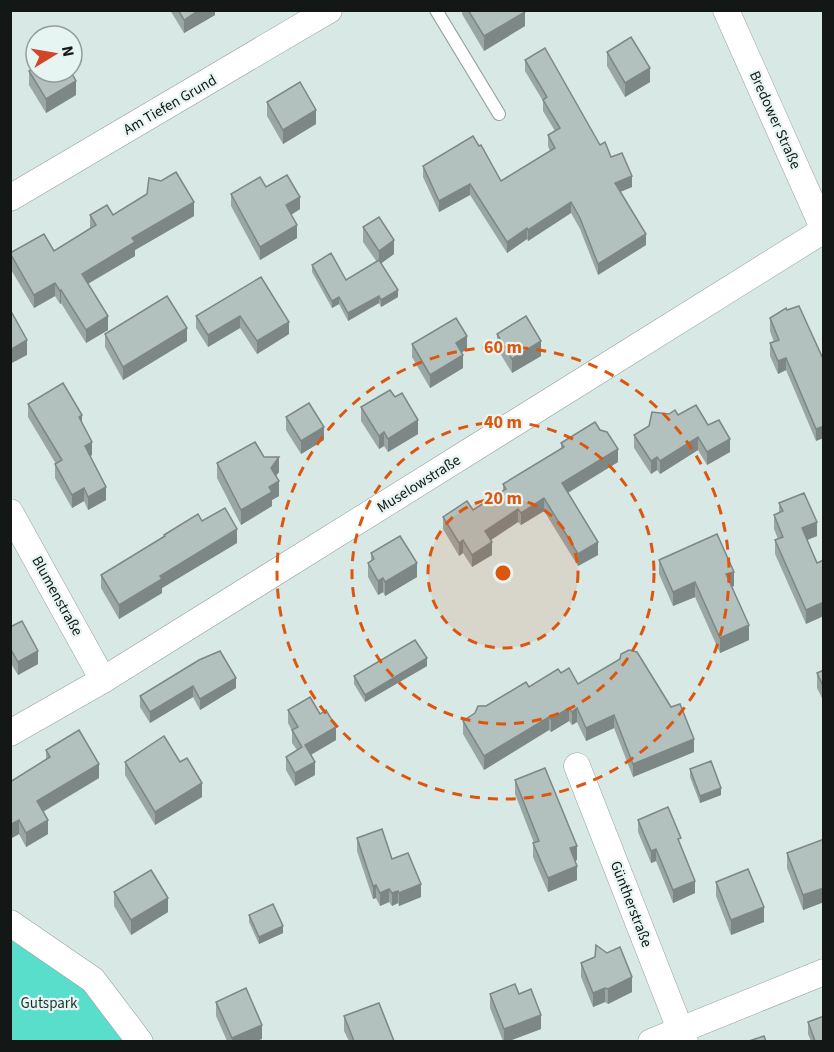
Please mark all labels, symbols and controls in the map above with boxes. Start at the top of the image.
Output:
north arrow [24,24,84,84]
text: N [56,44,80,59]
street label: Bredower Straße [744,68,806,172]
street label: Am Tiefen Grund [119,70,221,140]
text: 60 m [484,335,522,360]
text: 40 m [484,410,522,435]
street label: Muselowstraße [373,450,465,518]
text: 20 m [484,486,522,511]
street label: Blumenstraße [26,552,88,640]
centre of rings [493,563,513,583]
street label: Güntherstraße [605,858,657,950]
park label: Gutspark [21,993,78,1014]

